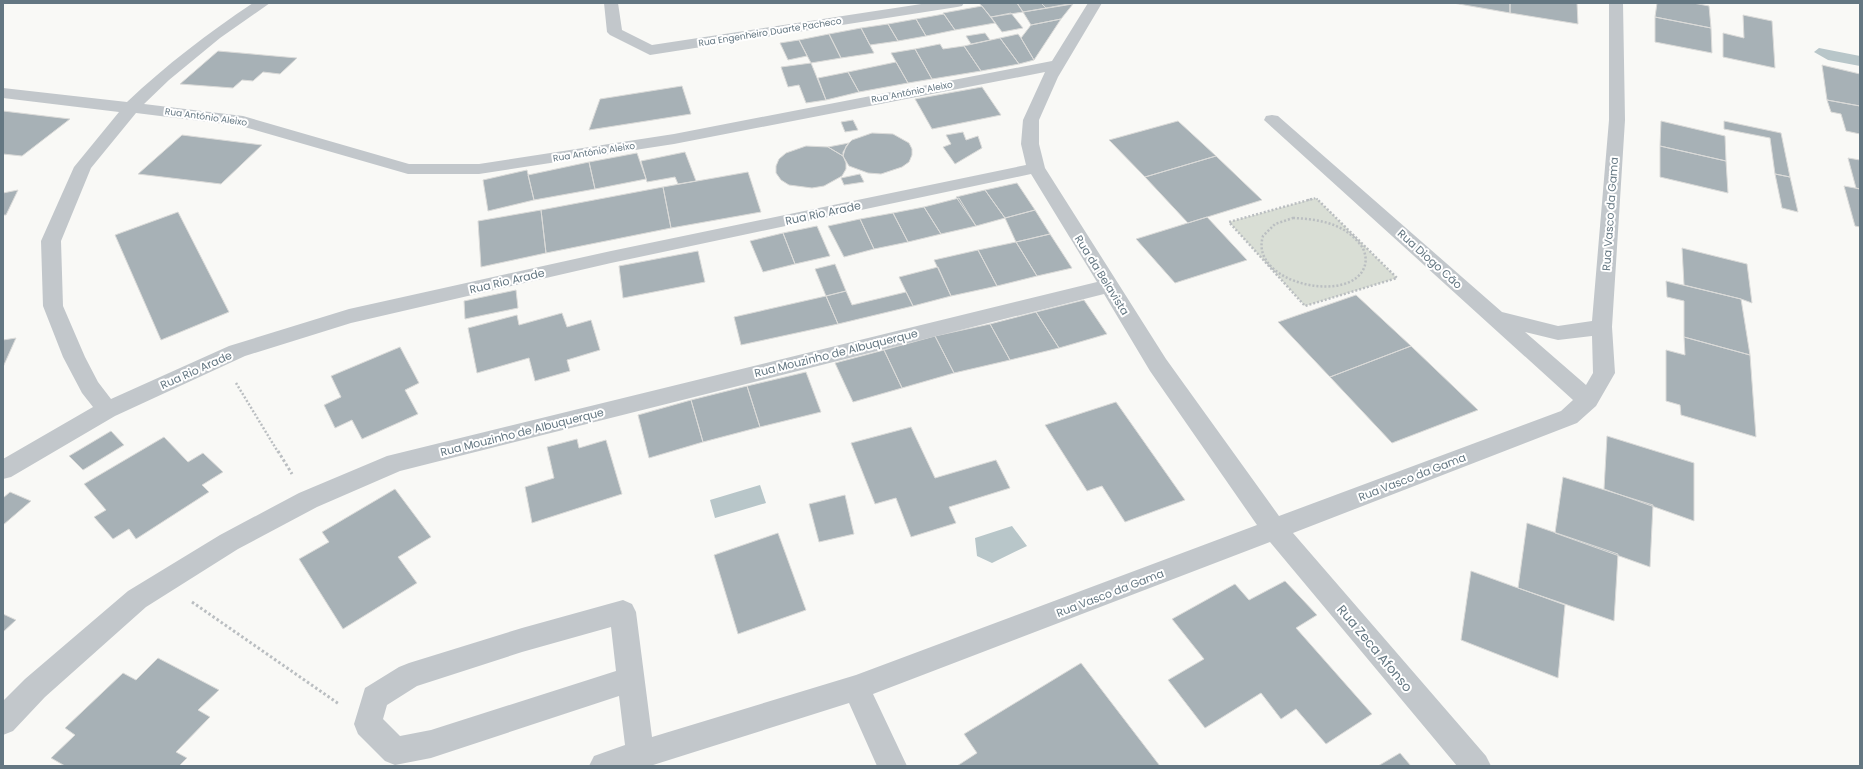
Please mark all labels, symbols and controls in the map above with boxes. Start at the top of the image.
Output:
street label: Rua Engenheiro Duarte Pacheco [698,15,843,49]
street label: Rua António Aleixo [870,78,954,106]
street label: Rua António Aleixo [164,105,248,129]
street label: Rua António Aleixo [552,140,636,164]
street label: Rua Vasco da Gama [1598,157,1622,271]
street label: Rua Rio Arade [784,197,862,229]
street label: Rua Diogo Cão [1394,226,1466,292]
street label: Rua da Belavista [1071,232,1133,318]
street label: Rua Rio Arade [468,265,546,297]
street label: Rua Mouzinho de Albuquerque [753,325,920,381]
street label: Rua Rio Arade [158,347,234,393]
street label: Rua Mouzinho de Albuquerque [439,404,606,460]
street label: Rua Vasco da Gama [1356,449,1468,505]
street label: Rua Vasco da Gama [1054,565,1166,621]
street label: Rua Zeca Afonso [1332,601,1417,696]

